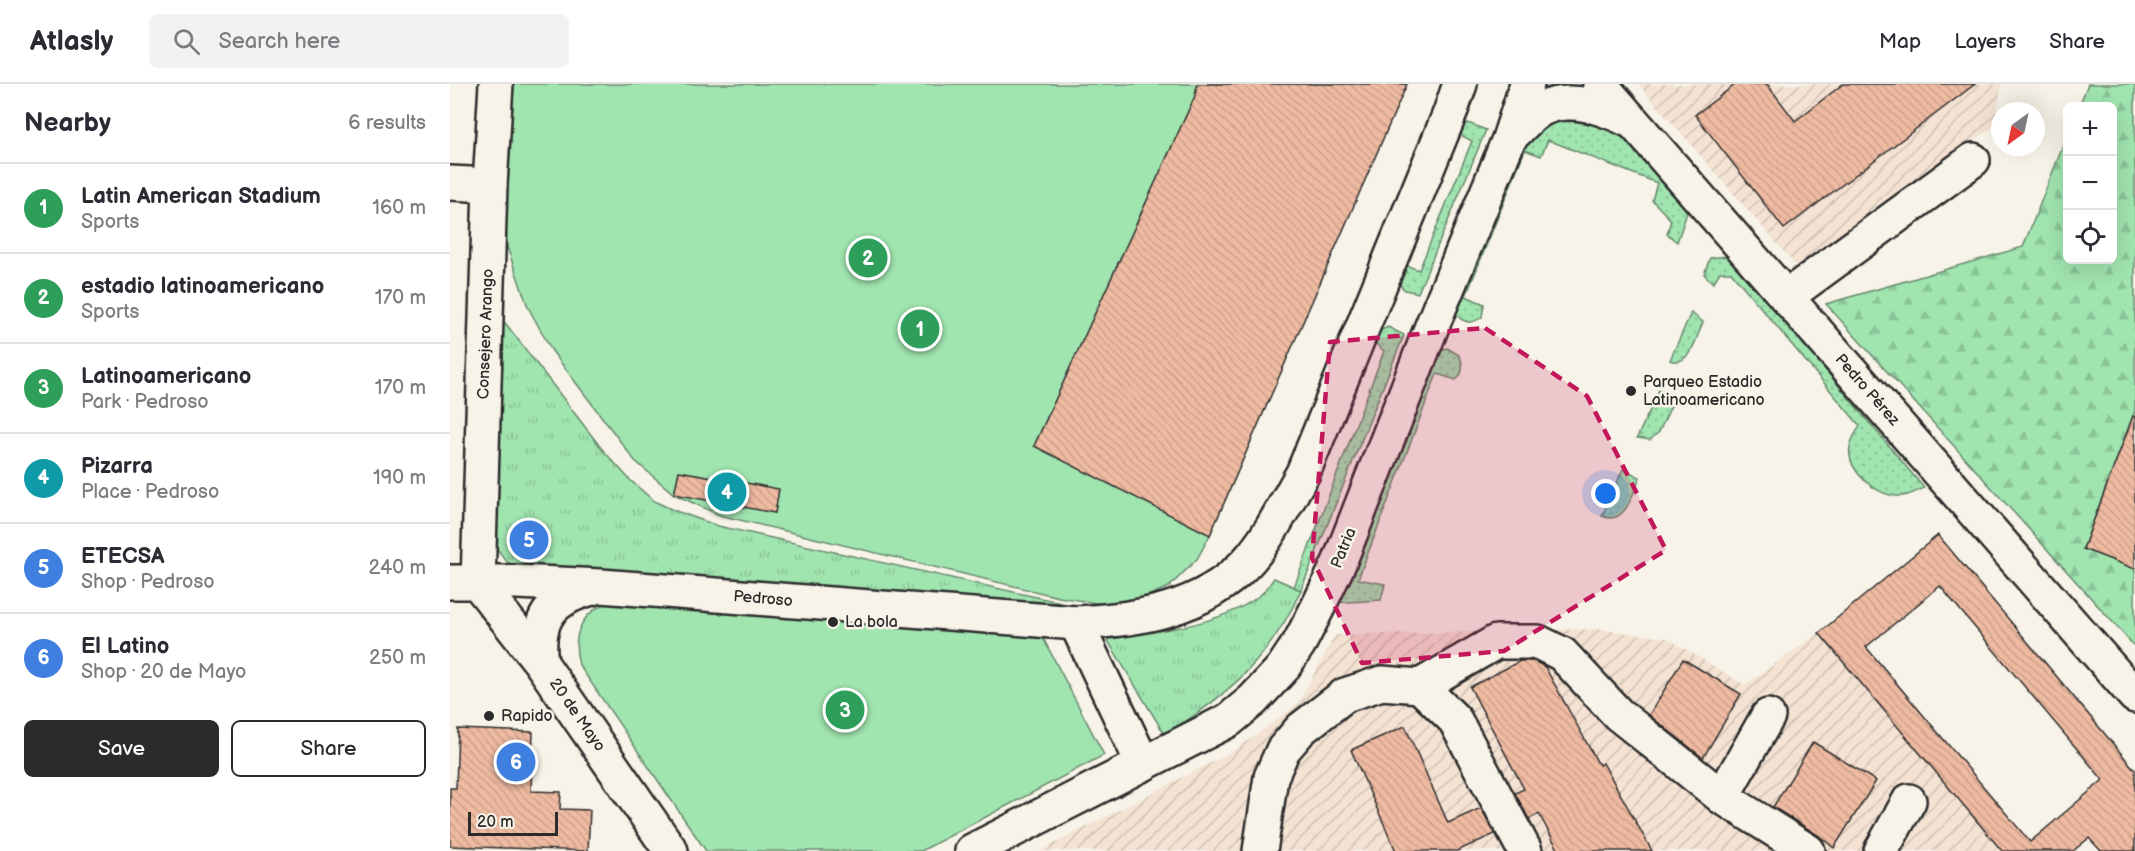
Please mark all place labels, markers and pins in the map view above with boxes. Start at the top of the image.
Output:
pin: 2 [848,236,888,280]
pin: 1 [900,306,940,352]
place label: Parqueo Estadio Latinoamericano [1643,373,1765,410]
marker: Parqueo Estadio Latinoamericano [1624,384,1638,398]
pin: 4 [708,470,746,514]
pin: 5 [510,518,548,562]
place label: La bola [845,613,898,632]
marker: La bola [826,615,840,629]
pin: 3 [826,688,864,732]
place label: Rapido [501,707,553,726]
marker: Rapido [482,709,496,723]
pin: 6 [496,740,536,784]

